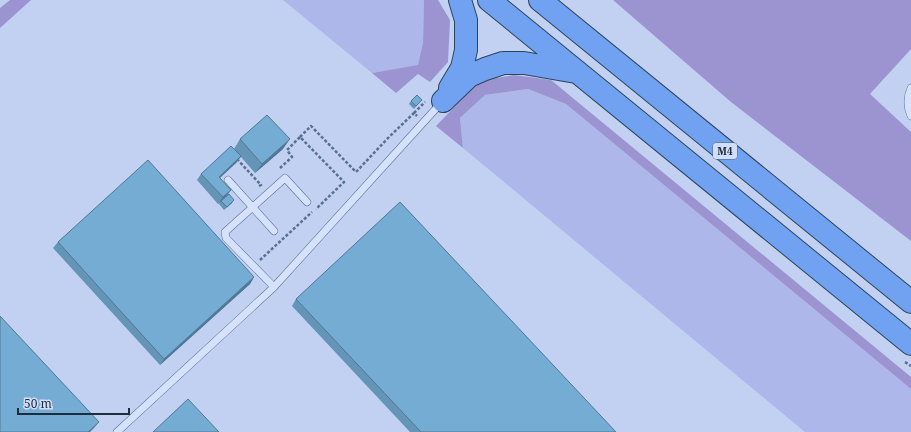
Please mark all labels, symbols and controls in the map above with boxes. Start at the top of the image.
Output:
road number: М4 [713,143,737,159]
scale bar [18,390,129,416]
text: 50 m [24,395,52,412]

